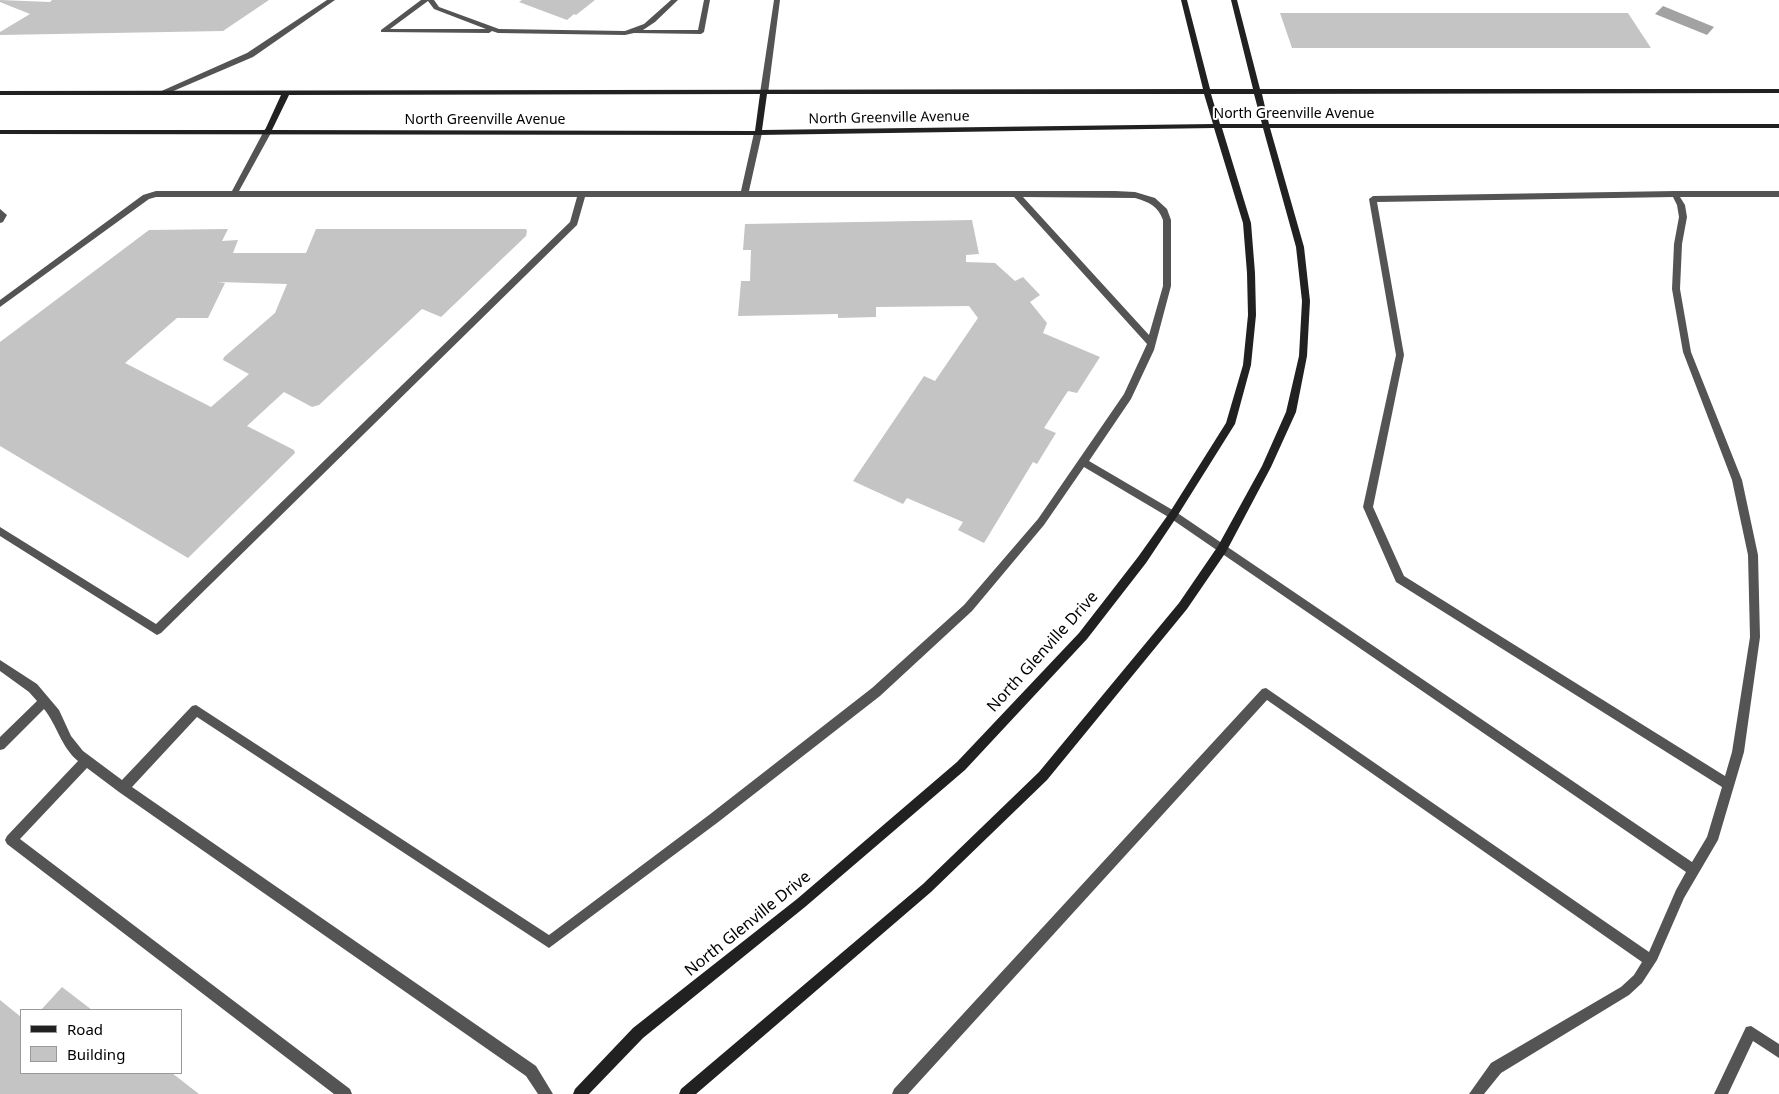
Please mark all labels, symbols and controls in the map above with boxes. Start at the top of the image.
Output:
street label: North Greenville Avenue [1213,106,1375,122]
street label: North Greenville Avenue [808,108,970,128]
street label: North Greenville Avenue [404,112,566,128]
street label: North Glenville Drive [984,588,1102,716]
street label: North Glenville Drive [681,867,815,981]
legend [20,1009,182,1074]
text: Road [67,1019,103,1039]
text: Building [67,1044,125,1064]

